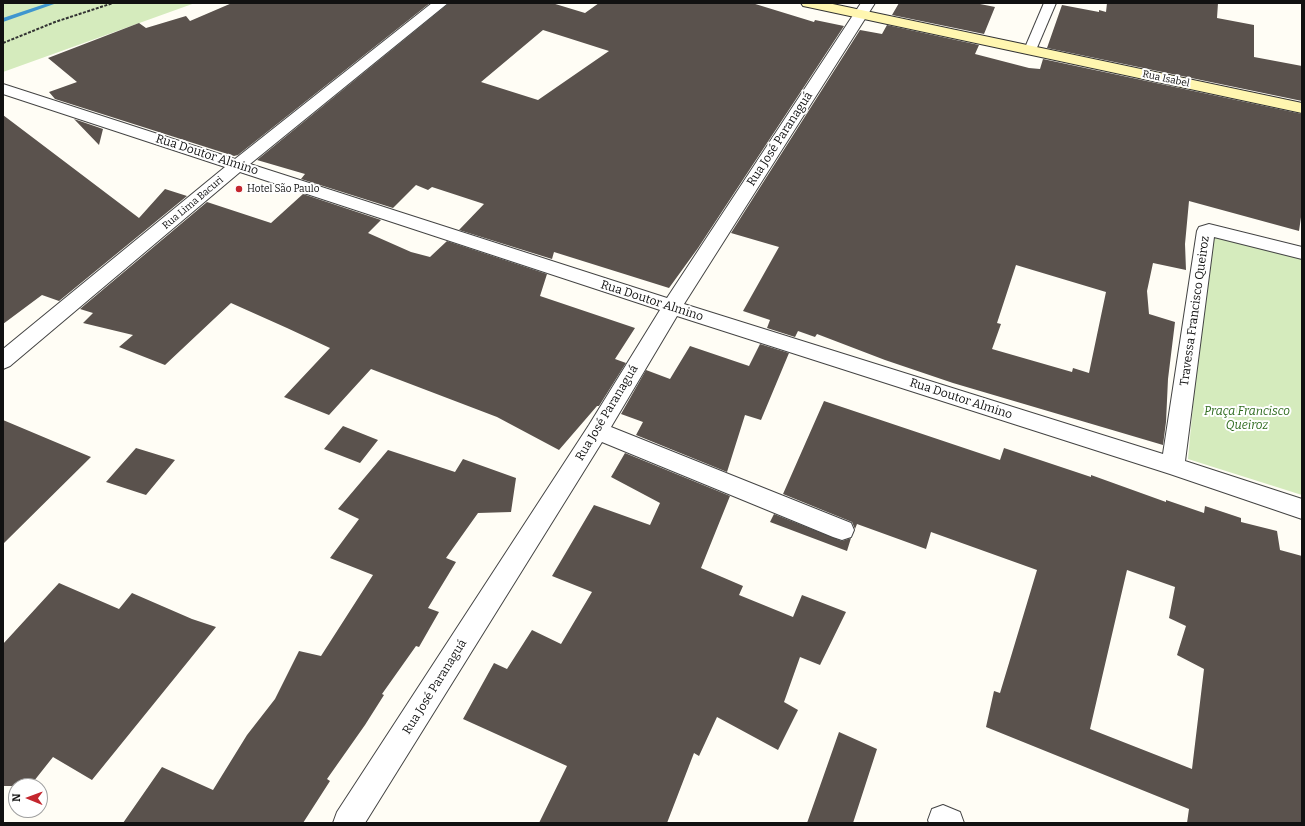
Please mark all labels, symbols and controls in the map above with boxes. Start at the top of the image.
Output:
street label: Rua Isabel [1141,68,1191,90]
street label: Rua José Paranaguá [744,89,816,189]
street label: Rua Doutor Almino [154,132,260,178]
street label: Rua Lima Bacuri [160,174,226,232]
place label: Hotel São Paulo [247,183,319,195]
marker: Hotel São Paulo [234,184,244,194]
street label: Travessa Francisco Queiroz [1177,235,1213,387]
street label: Rua Doutor Almino [599,278,705,324]
street label: Rua José Paranaguá [573,362,641,464]
street label: Rua Doutor Almino [908,376,1014,422]
park label: Praça Francisco Queiroz [1204,405,1290,433]
street label: Rua José Paranaguá [400,637,470,737]
north arrow [8,778,48,818]
text: N [10,793,23,802]

